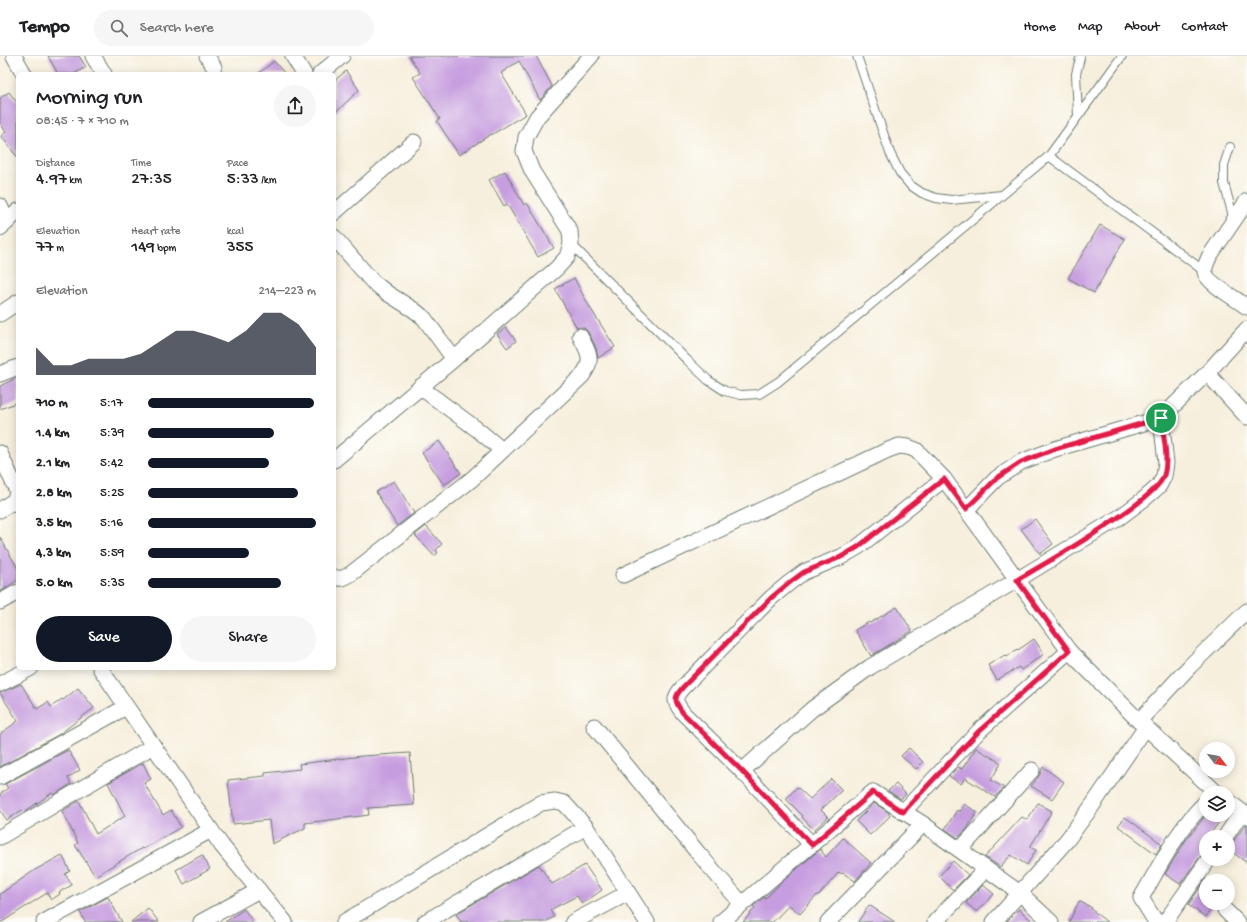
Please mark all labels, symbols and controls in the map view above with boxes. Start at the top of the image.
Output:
search box [94,10,374,46]
text: Tempo [20,16,70,39]
icon: search [108,17,130,39]
text: Search here [140,19,214,37]
text: Home [1024,19,1056,36]
text: Map [1078,19,1102,36]
text: About [1124,19,1160,36]
text: Contact [1182,19,1227,36]
button: share [274,85,316,127]
text: Morning run [36,86,142,112]
text: 08:45 · 7 × 710 m [36,114,129,129]
text: Distance [36,158,75,170]
text: Time [131,158,151,170]
text: Pace [227,158,248,170]
text: 4.97 [36,170,67,190]
text: 27:35 [131,170,172,190]
text: 5:33 [227,170,259,190]
text: km [67,175,82,187]
text: /km [259,175,277,187]
text: Elevation [36,226,80,238]
text: Heart rate [131,226,181,238]
text: kcal [227,226,244,238]
text: 77 [36,238,54,258]
text: 149 [131,238,155,258]
text: 355 [227,238,253,258]
text: m [54,243,64,255]
text: bpm [155,243,176,255]
text: Elevation [36,284,88,299]
text: 214–223 m [258,284,316,299]
text: 710 m [36,396,68,411]
text: 5:17 [100,396,123,411]
pin [1144,401,1178,435]
icon: arrive [1150,407,1172,429]
text: 1.4 km [36,426,70,441]
text: 5:39 [100,426,124,441]
text: 2.1 km [36,456,70,471]
text: 5:42 [100,456,123,471]
text: 2.8 km [36,486,72,501]
text: 5:25 [100,486,124,501]
text: 3.5 km [36,516,72,531]
text: 5:16 [100,516,123,531]
text: 4.3 km [36,546,71,561]
text: 5:59 [100,546,124,561]
text: 5.0 km [36,576,72,591]
text: 5:35 [100,576,125,591]
button: Save [36,616,172,662]
button: Share [180,616,316,662]
north arrow [1199,742,1235,778]
map controls [1199,742,1235,910]
button: layers [1199,786,1235,822]
button: + [1199,830,1235,866]
button: − [1199,874,1235,910]

